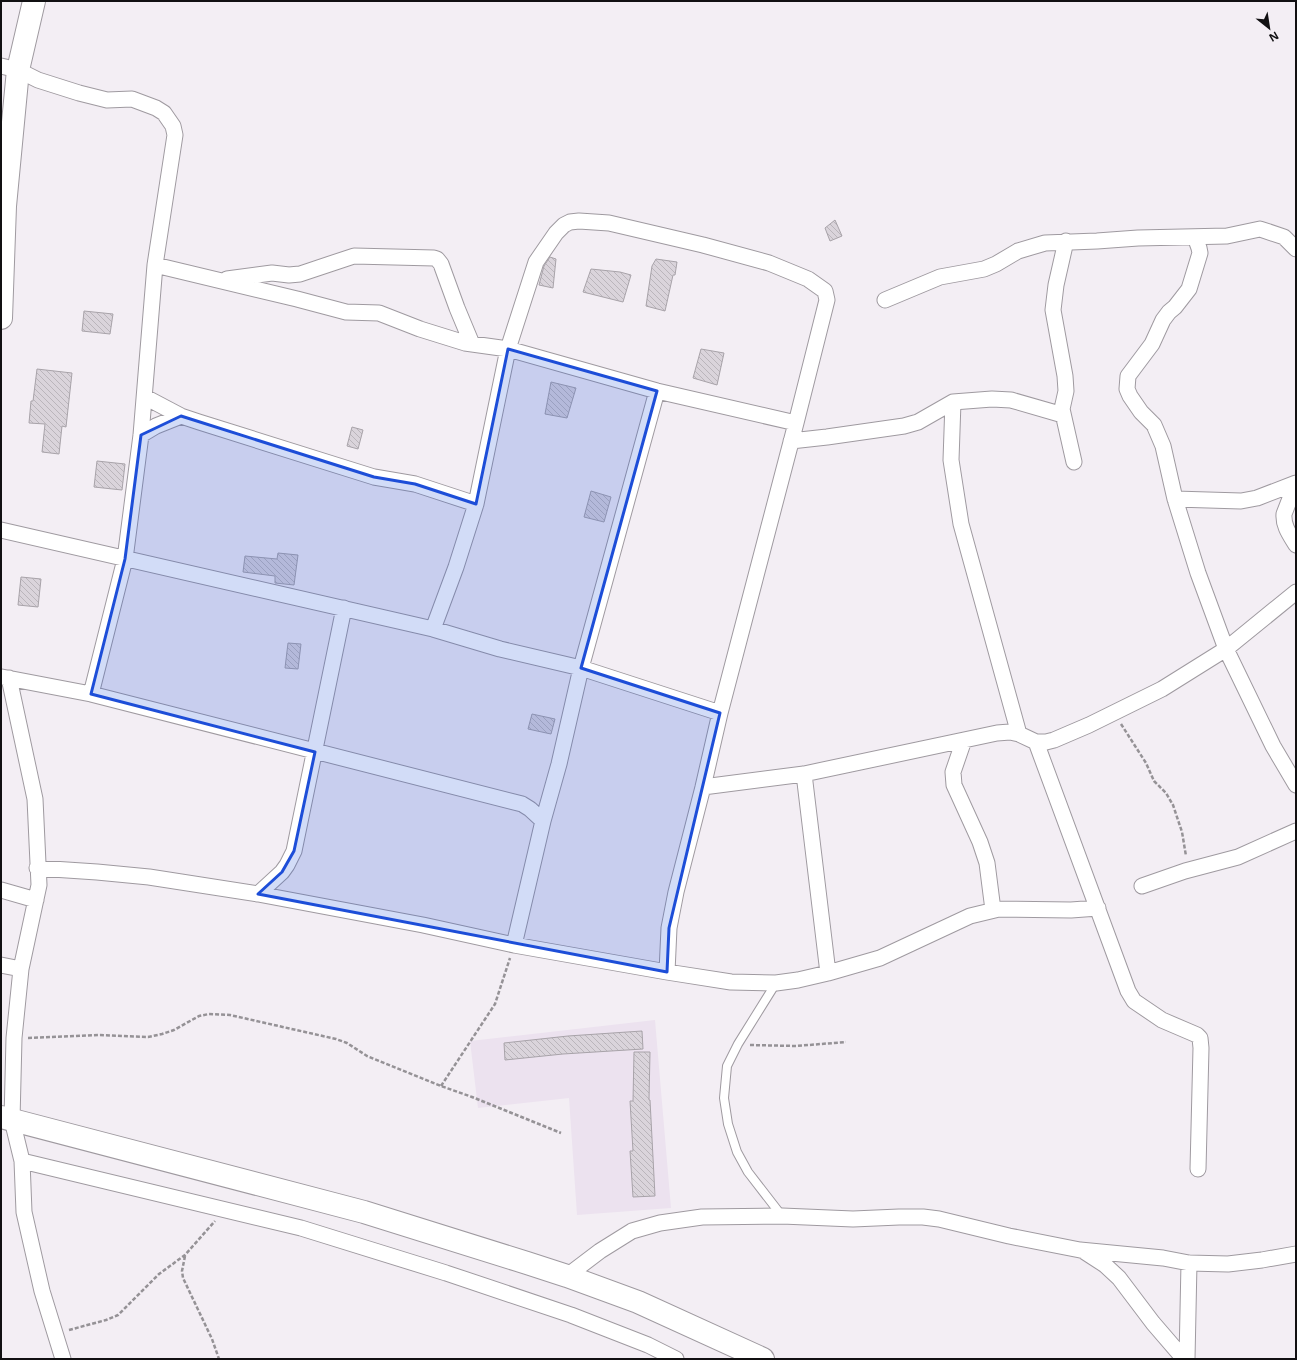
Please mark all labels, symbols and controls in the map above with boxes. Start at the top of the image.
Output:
north arrow [1249,8,1289,48]
text: N [1267,28,1282,46]

